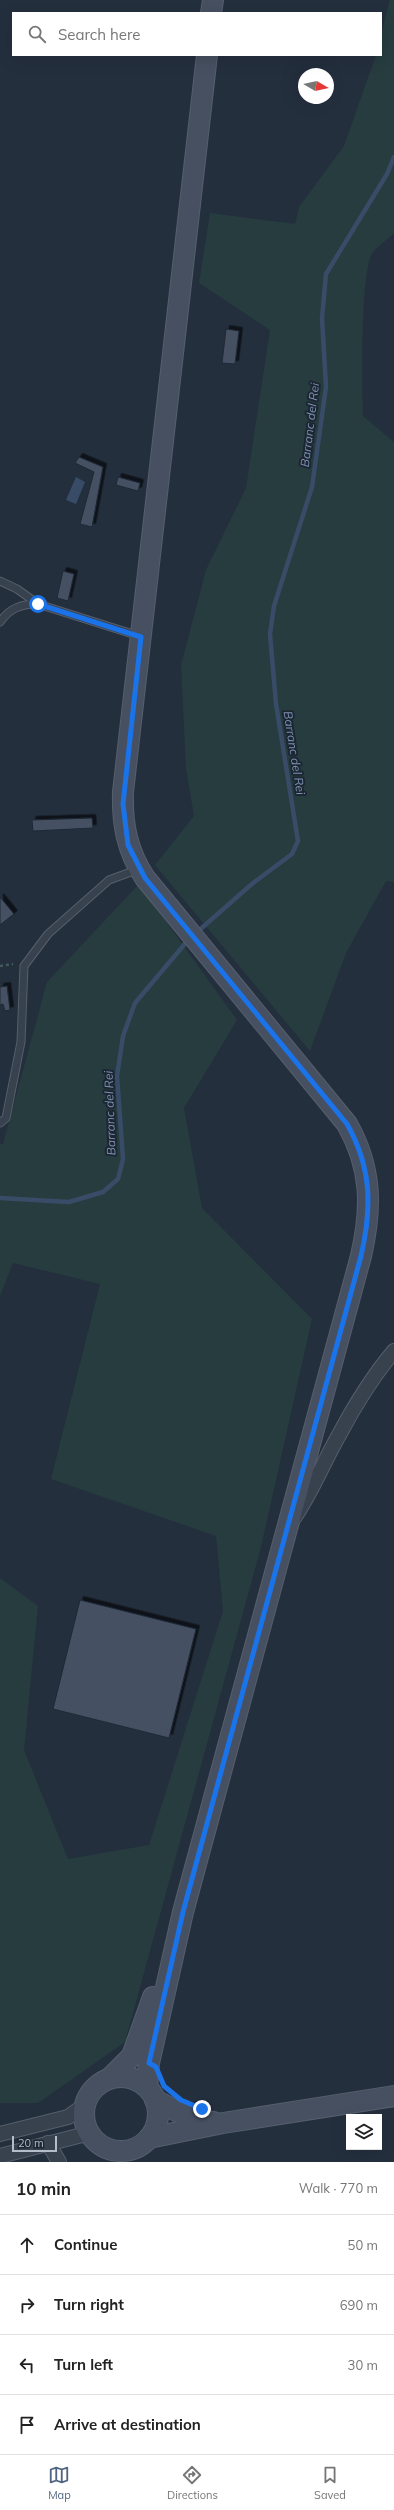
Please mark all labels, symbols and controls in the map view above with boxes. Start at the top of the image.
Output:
search box [12,12,382,56]
icon: search [26,23,48,45]
text: Search here [58,25,140,44]
north arrow [298,68,334,104]
water label: Barranc del Rei [297,382,322,468]
route start [29,595,47,613]
water label: Barranc del Rei [280,710,309,796]
water label: Barranc del Rei [101,1070,118,1156]
route end [193,2100,211,2118]
map controls [346,2114,382,2150]
button: layers [346,2114,382,2150]
scale bar [12,2134,57,2153]
text: 20 m [18,2136,44,2150]
text: 10 min [16,2178,71,2199]
text: Walk · 770 m [299,2180,378,2196]
icon: ahead [16,2234,38,2256]
text: Continue [54,2235,117,2254]
text: 50 m [348,2237,378,2253]
icon: right [16,2294,38,2316]
text: Turn right [54,2295,124,2314]
text: 690 m [340,2297,378,2313]
icon: left [16,2354,38,2376]
text: Turn left [54,2355,113,2374]
text: 30 m [348,2357,378,2373]
icon: arrive [16,2414,38,2436]
text: Arrive at destination [54,2415,201,2434]
tab: Map [48,2464,71,2502]
tab: Directions [167,2464,218,2502]
tab: Saved [314,2464,346,2502]

